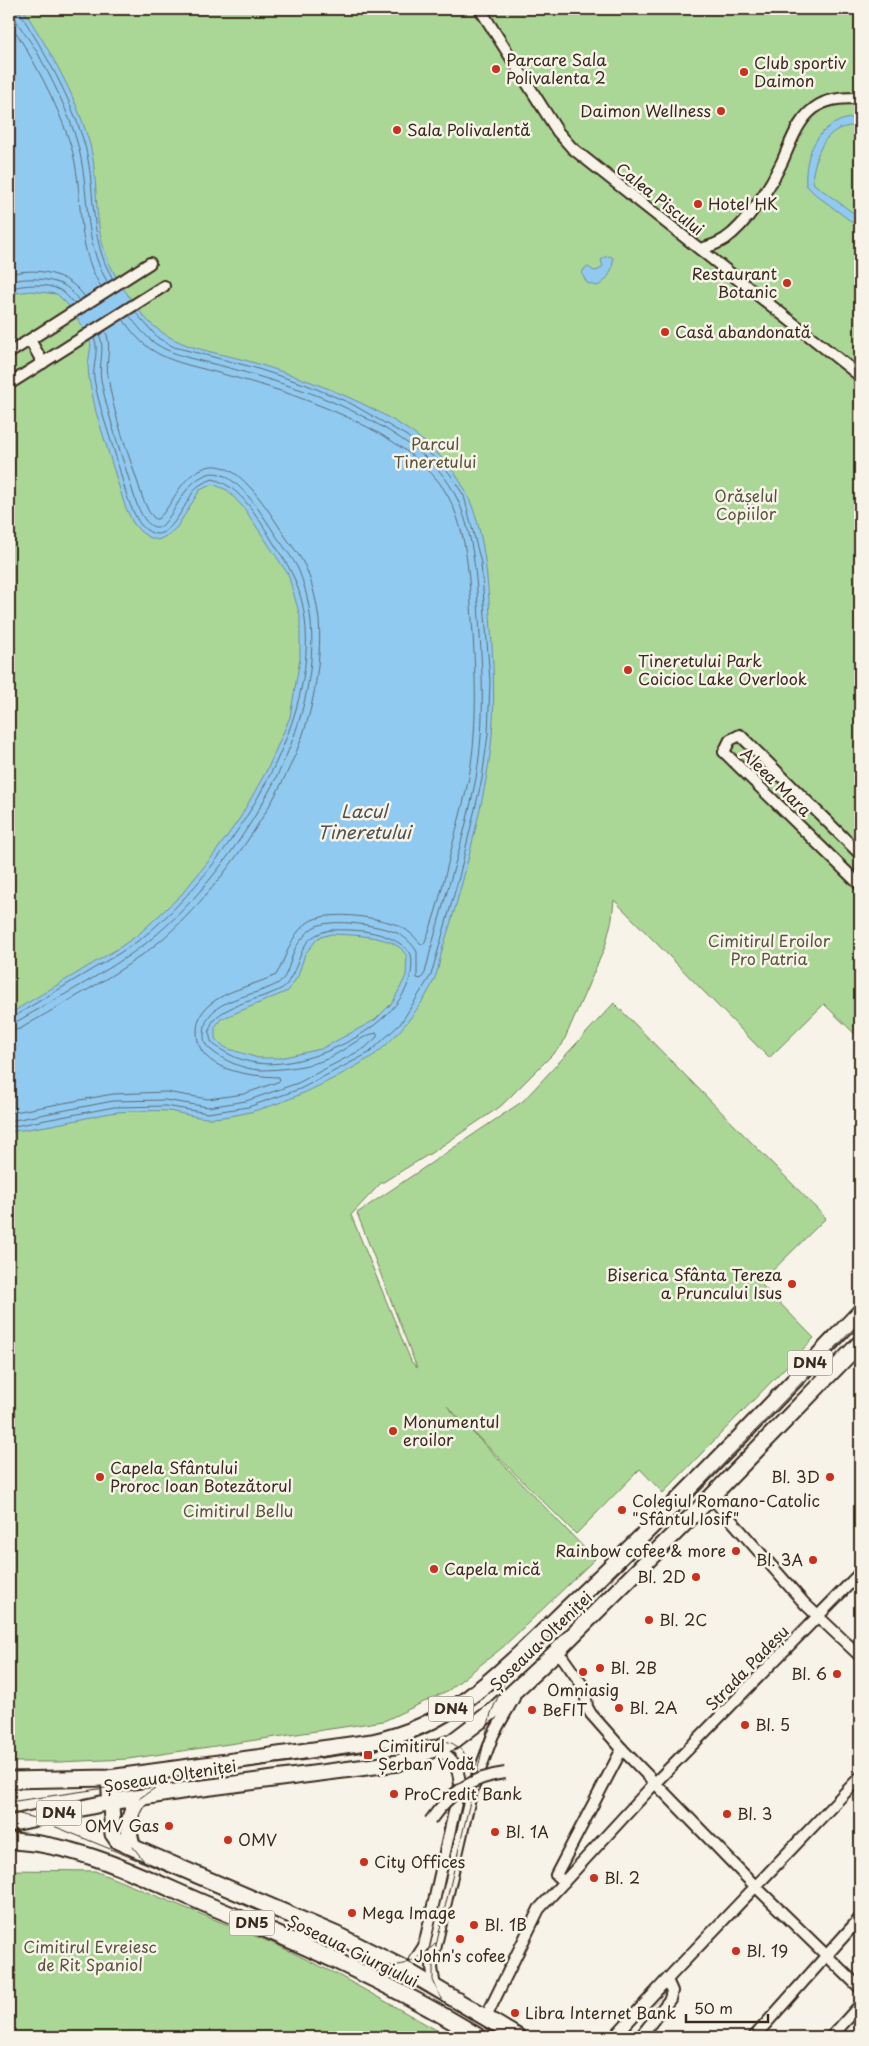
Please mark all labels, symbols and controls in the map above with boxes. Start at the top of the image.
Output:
place label: Parcare Sala Polivalenta 2 [506,47,607,89]
place label: Club sportiv Daimon [754,50,846,92]
marker: Parcare Sala Polivalenta 2 [490,63,502,75]
marker: Club sportiv Daimon [738,66,750,78]
place label: Daimon Wellness [580,98,711,122]
marker: Daimon Wellness [715,105,727,117]
place label: Sala Polivalentă [407,117,530,141]
marker: Sala Polivalentă [391,124,403,136]
street label: Calea Piscului [611,156,710,240]
place label: Hotel HK [708,191,778,215]
marker: Hotel HK [692,198,704,210]
place label: Restaurant Botanic [691,261,777,303]
marker: Restaurant Botanic [781,277,793,289]
place label: Casă abandonată [675,319,811,343]
marker: Casă abandonată [659,326,671,338]
park label: Parcul Tineretului [393,431,477,473]
park label: Orășelul Copiilor [714,483,778,525]
place label: Tineretului Park Coicioc Lake Overlook [638,648,807,690]
marker: Tineretului Park Coicioc Lake Overlook [622,664,634,676]
street label: Aleea Mara [736,741,818,821]
water label: Lacul Tineretului [317,797,414,845]
park label: Cimitirul Eroilor Pro Patria [708,928,831,970]
place label: Biserica Sfânta Tereza a Pruncului Isus [607,1262,782,1304]
marker: Biserica Sfânta Tereza a Pruncului Isus [786,1278,798,1290]
road number: DN4 [788,1350,832,1376]
place label: Monumentul eroilor [403,1409,499,1451]
marker: Monumentul eroilor [387,1425,399,1437]
place label: Capela Sfântului Proroc Ioan Botezătorul [110,1455,292,1497]
place label: Bl. 3D [771,1464,820,1488]
marker: Capela Sfântului Proroc Ioan Botezătorul [94,1471,106,1483]
marker: Bl. 3D [824,1471,836,1483]
place label: Colegiul Romano-Catolic "Sfântul Iosif" [632,1488,820,1530]
park label: Cimitirul Bellu [183,1498,293,1522]
marker: Colegiul Romano-Catolic "Sfântul Iosif" [616,1504,628,1516]
place label: Rainbow cofee & more [555,1538,726,1562]
marker: Rainbow cofee & more [730,1545,742,1557]
place label: Bl. 3A [756,1547,803,1571]
marker: Bl. 3A [807,1554,819,1566]
place label: Capela mică [444,1556,540,1580]
marker: Capela mică [428,1563,440,1575]
place label: Bl. 2D [637,1564,686,1588]
marker: Bl. 2D [690,1571,702,1583]
street label: Șoseaua Olteniței [484,1585,597,1696]
place label: Bl. 2C [659,1607,707,1631]
marker: Bl. 2C [643,1614,655,1626]
street label: Strada Padeșu [699,1619,793,1716]
place label: Bl. 2B [610,1655,657,1679]
place label: Bl. 6 [791,1661,827,1685]
marker: Bl. 2B [594,1662,606,1674]
marker: Omniasig [577,1666,589,1678]
marker: Bl. 6 [831,1668,843,1680]
place label: Omniasig [547,1677,619,1701]
place label: Bl. 2A [629,1695,678,1719]
road number: DN4 [428,1696,474,1722]
place label: BeFIT [542,1697,587,1721]
marker: Bl. 2A [613,1702,625,1714]
marker: BeFIT [526,1704,538,1716]
place label: Bl. 5 [755,1712,790,1736]
marker: Bl. 5 [739,1719,751,1731]
place label: Cimitirul Șerban Vodă [378,1733,475,1775]
marker: Cimitirul Șerban Vodă [362,1749,374,1761]
street label: Șoseaua Olteniței [102,1753,238,1797]
place label: ProCredit Bank [404,1781,522,1805]
marker: ProCredit Bank [388,1788,400,1800]
road number: DN4 [36,1800,82,1826]
place label: Bl. 3 [737,1801,772,1825]
marker: Bl. 3 [721,1808,733,1820]
place label: OMV Gas [85,1813,159,1837]
place label: Bl. 1A [505,1819,549,1843]
marker: OMV Gas [163,1820,175,1832]
marker: Bl. 1A [489,1826,501,1838]
place label: OMV [238,1827,277,1851]
marker: OMV [222,1834,234,1846]
place label: City Offices [374,1849,465,1873]
marker: City Offices [358,1856,370,1868]
place label: Bl. 2 [604,1865,640,1889]
marker: Bl. 2 [588,1872,600,1884]
place label: Mega Image [362,1900,456,1924]
marker: Mega Image [346,1907,358,1919]
street label: Șoseaua Giurgiului [284,1908,423,1992]
road number: DN5 [230,1910,274,1936]
place label: Bl. 1B [484,1912,527,1936]
marker: Bl. 1B [468,1919,480,1931]
marker: John's cofee [454,1933,466,1945]
park label: Cimitirul Evreiesc de Rit Spaniol [23,1934,157,1976]
place label: Bl. 19 [746,1938,788,1962]
place label: John's cofee [414,1943,506,1967]
marker: Bl. 19 [730,1945,742,1957]
scale bar [686,1991,769,2023]
text: 50 m [694,1996,733,2019]
place label: Libra Internet Bank [525,2000,676,2024]
marker: Libra Internet Bank [509,2007,521,2019]

